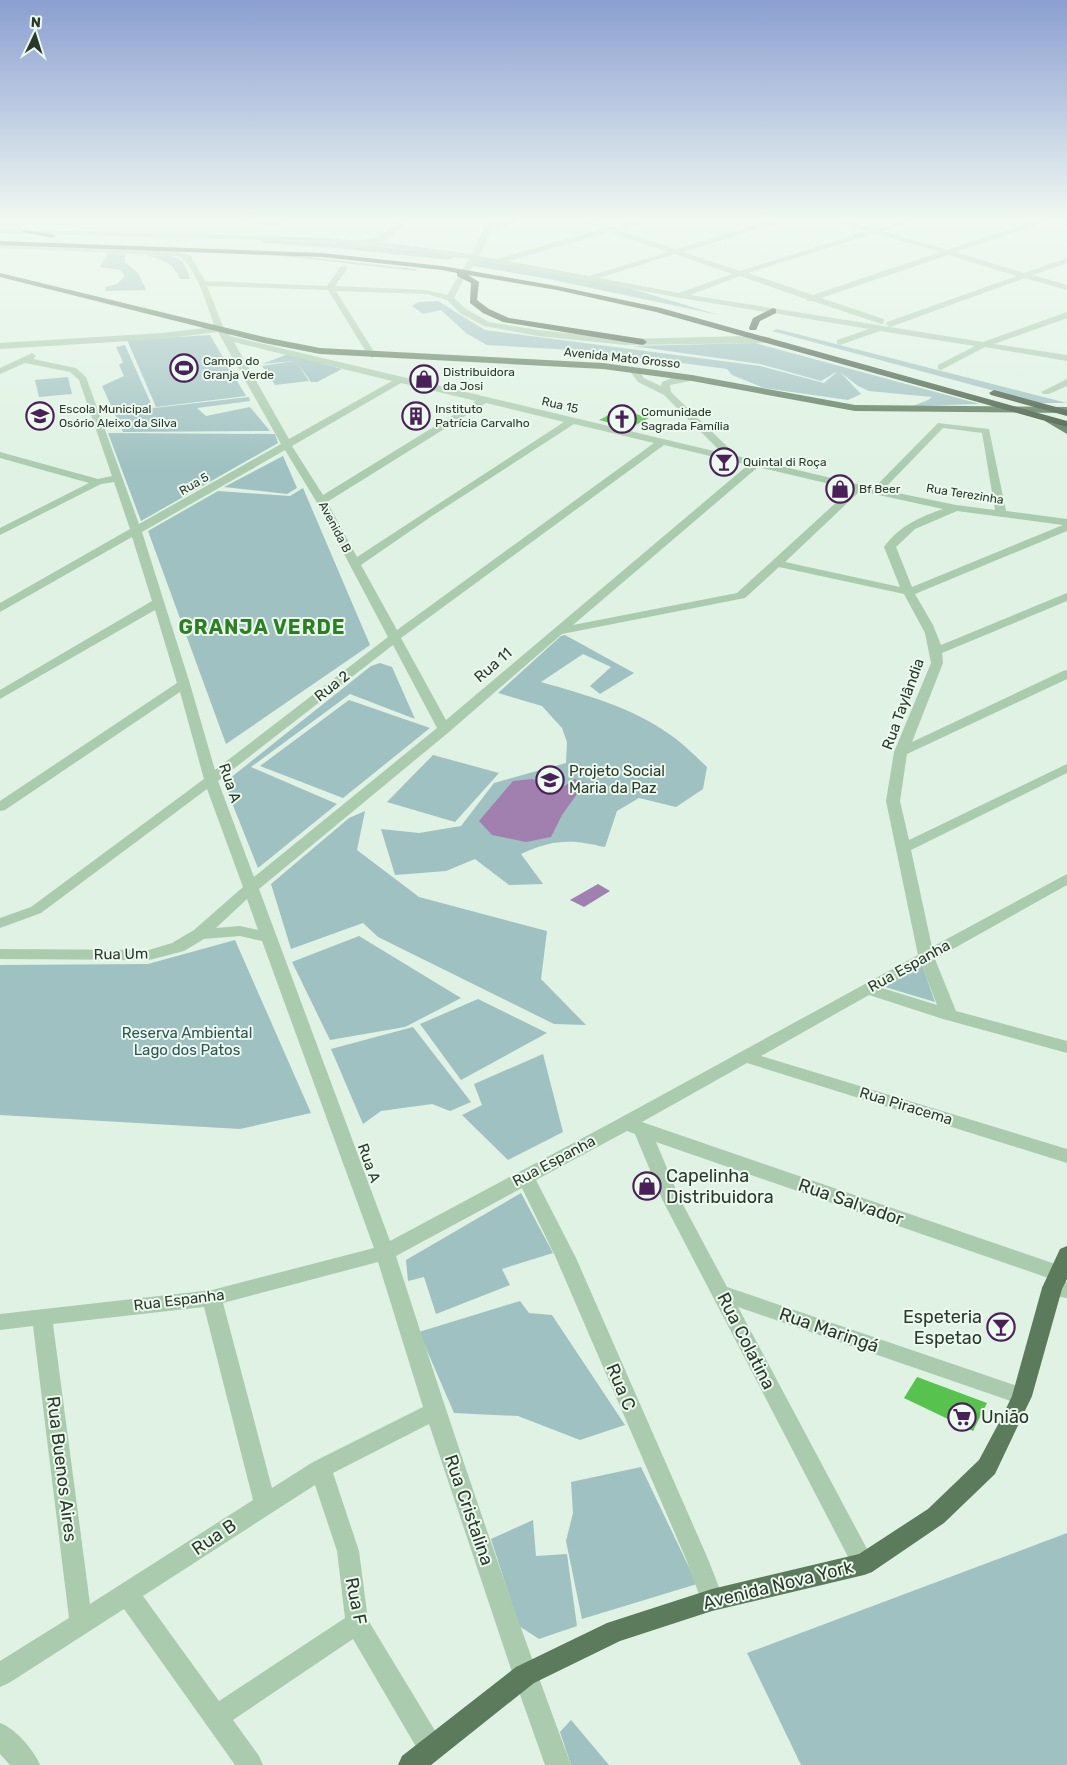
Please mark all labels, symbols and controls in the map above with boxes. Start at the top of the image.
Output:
north arrow [10,10,60,60]
text: N [30,14,41,31]
street label: Avenida Mato Grosso [563,345,681,371]
sports icon: Campo do Granja Verde [169,353,199,383]
place label: Campo do Granja Verde [203,354,274,382]
shop icon: Distribuidora da Josi [409,364,439,394]
place label: Distribuidora da Josi [443,365,515,393]
street label: Rua 15 [540,394,580,416]
school or university icon: Escola Municipal Osório Aleixo da Silva [25,401,55,431]
building icon: Instituto Patrícia Carvalho [401,401,431,431]
place label: Escola Municipal Osório Aleixo da Silva [59,402,177,430]
place label: Instituto Patrícia Carvalho [435,402,530,430]
church icon: Comunidade Sagrada Família [607,404,637,434]
place label: Comunidade Sagrada Família [641,405,729,433]
bar icon: Quintal di Roça [709,447,739,477]
place label: Quintal di Roça [743,455,827,469]
street label: Rua 5 [177,470,211,498]
shop icon: Bf Beer [825,474,855,504]
street label: Rua Terezinha [925,481,1005,507]
place label: Bf Beer [859,482,901,496]
street label: Avenida B [316,499,354,555]
district label: GRANJA VERDE [178,615,346,639]
street label: Rua 11 [471,644,515,686]
street label: Rua Taylândia [878,656,928,752]
street label: Rua 2 [311,667,353,705]
street label: Rua A [215,761,245,805]
place label: Projeto Social Maria da Paz [569,762,665,797]
school or university icon: Projeto Social Maria da Paz [535,765,565,795]
street label: Rua Espanha [865,936,953,996]
street label: Rua Um [94,945,148,963]
park label: Reserva Ambiental Lago dos Patos [122,1024,252,1059]
street label: Rua Piracema [857,1083,955,1129]
street label: Rua Espanha [509,1132,599,1190]
street label: Rua A [354,1141,384,1185]
place label: Capelinha Distribuidora [666,1165,774,1208]
shop icon: Capelinha Distribuidora [632,1171,662,1201]
street label: Rua Salvador [795,1174,907,1230]
street label: Rua Espanha [133,1286,225,1314]
street label: Rua Colatina [712,1289,780,1393]
street label: Rua Maringá [776,1303,882,1357]
place label: Espeteria Espetao [903,1306,982,1349]
bar icon: Espeteria Espetao [986,1312,1016,1342]
street label: Rua C [601,1360,641,1414]
street label: Rua Buenos Aires [42,1395,82,1543]
supermarket icon: União [947,1402,977,1432]
place label: União [981,1406,1029,1428]
street label: Rua Cristalina [440,1452,498,1568]
street label: Rua B [188,1514,240,1560]
street label: Avenida Nova York [701,1556,856,1614]
street label: Rua F [341,1576,371,1626]

